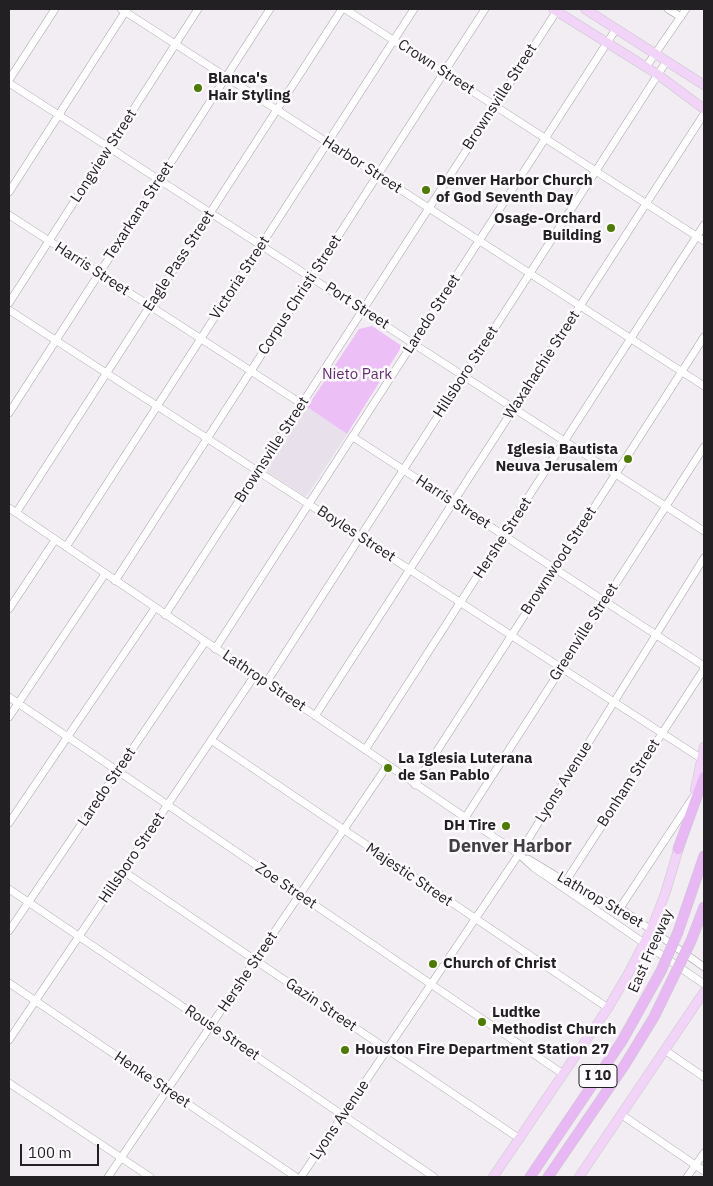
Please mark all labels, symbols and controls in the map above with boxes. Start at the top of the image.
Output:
street label: Crown Street [394,36,478,98]
street label: Brownsville Street [459,41,541,153]
place label: Blanca's Hair Styling [208,70,290,105]
marker: Blanca's Hair Styling [192,82,204,94]
street label: Longview Street [67,106,141,206]
street label: Harbor Street [319,133,405,197]
street label: Texarkana Street [100,158,178,264]
place label: Denver Harbor Church of God Seventh Day [436,172,593,207]
marker: Denver Harbor Church of God Seventh Day [420,184,432,196]
street label: Eagle Pass Street [140,207,218,315]
place label: Osage-Orchard Building [494,210,601,245]
marker: Osage-Orchard Building [605,222,617,234]
street label: Corpus Christi Street [255,232,345,358]
street label: Victoria Street [206,233,274,323]
street label: Harris Street [51,238,133,300]
street label: Laredo Street [400,271,464,357]
street label: Port Street [322,279,392,333]
street label: Waxahachie Street [500,307,584,423]
street label: Hillsboro Street [430,323,502,421]
park label: Nieto Park [322,366,392,384]
street label: Brownsville Street [231,394,313,506]
place label: Iglesia Bautista Neuva Jerusalem [495,441,618,476]
marker: Iglesia Bautista Neuva Jerusalem [622,453,634,465]
street label: Harris Street [412,471,494,533]
street label: Hershe Street [470,494,536,582]
street label: Boyles Street [313,502,399,566]
street label: Brownwood Street [517,504,601,618]
street label: Greenville Street [546,580,622,684]
street label: Lathrop Street [219,647,309,715]
street label: Bonham Street [594,736,664,830]
street label: Lyons Avenue [532,738,596,826]
street label: Laredo Street [74,744,140,830]
place label: La Iglesia Luterana de San Pablo [398,750,533,785]
marker: La Iglesia Luterana de San Pablo [382,762,394,774]
street label: Hillsboro Street [95,809,169,907]
place label: DH Tire [444,817,496,835]
marker: DH Tire [500,820,512,832]
district label: Denver Harbor [448,836,572,858]
street label: Majestic Street [362,839,456,911]
street label: Zoe Street [252,859,320,913]
street label: Lathrop Street [554,868,646,932]
street label: East Freeway [625,906,677,996]
street label: Hershe Street [215,928,281,1016]
place label: Church of Christ [443,955,556,973]
marker: Church of Christ [427,958,439,970]
street label: Gazin Street [282,975,360,1035]
street label: Rouse Street [181,1001,263,1065]
place label: Ludtke Methodist Church [492,1004,616,1039]
marker: Ludtke Methodist Church [476,1016,488,1028]
place label: Houston Fire Department Station 27 [355,1041,609,1059]
marker: Houston Fire Department Station 27 [339,1044,351,1056]
street label: Henke Street [111,1048,193,1112]
road number: I 10 [579,1064,617,1088]
street label: Lyons Avenue [307,1077,373,1163]
scale bar [22,1134,101,1166]
text: 100 m [28,1143,72,1162]

